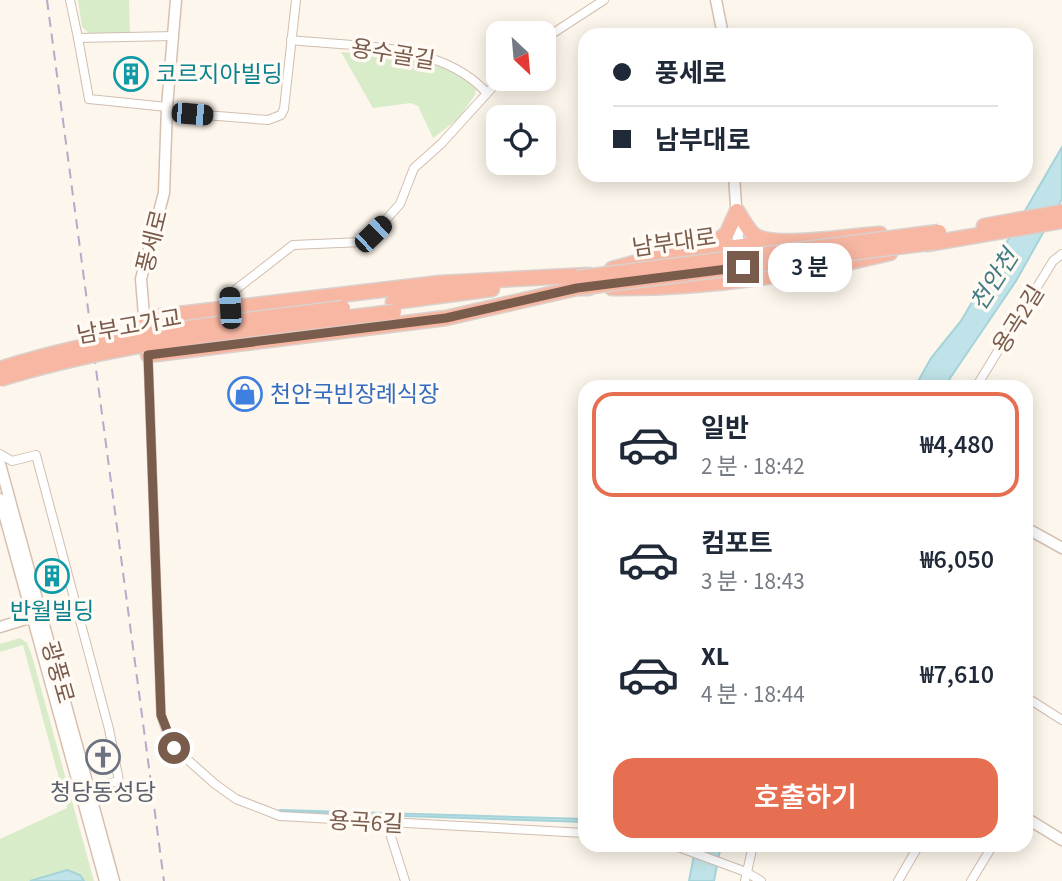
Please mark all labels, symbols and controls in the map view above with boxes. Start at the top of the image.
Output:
north arrow [486,21,556,91]
map controls [486,21,556,175]
street label: 용수골길 [349,32,437,77]
building icon: 코르지아빌딩 [112,55,150,93]
text: 풍세로 [655,55,727,92]
place label: 코르지아빌딩 [156,58,283,91]
car [171,102,214,126]
button: locate [486,105,556,175]
text: 남부대로 [655,122,751,159]
street label: 풍세로 [129,206,176,276]
car [351,212,396,256]
street label: 남부대로 [630,220,718,265]
water label: 천안천 [962,241,1029,318]
callout: 3 분 [768,243,852,292]
route end [727,251,759,283]
text: 3 분 [791,251,829,284]
street label: 용곡2길 [985,279,1052,360]
car [219,286,242,330]
street label: 남부고가교 [74,301,184,352]
shop icon: 천안국빈장례식장 [226,375,264,413]
place label: 천안국빈장례식장 [270,378,439,411]
text: 일반 [701,410,749,447]
icon: car [617,413,680,476]
text: ₩4,480 [920,426,994,463]
text: 2 분 · 18:42 [701,450,805,483]
text: 컴포트 [701,525,773,562]
icon: car [617,528,680,591]
text: ₩6,050 [920,541,994,578]
building icon: 반월빌딩 [33,557,71,595]
text: 3 분 · 18:43 [701,565,805,598]
place label: 반월빌딩 [10,595,94,628]
street label: 광풍로 [33,637,82,707]
text: XL [701,638,729,675]
icon: car [617,643,680,706]
text: ₩7,610 [920,656,994,693]
text: 4 분 · 18:44 [701,678,805,711]
route start [158,732,190,764]
church icon: 청당동성당 [84,738,122,776]
button: 호출하기 [613,758,998,838]
place label: 청당동성당 [50,776,156,809]
street label: 용곡6길 [328,804,404,841]

